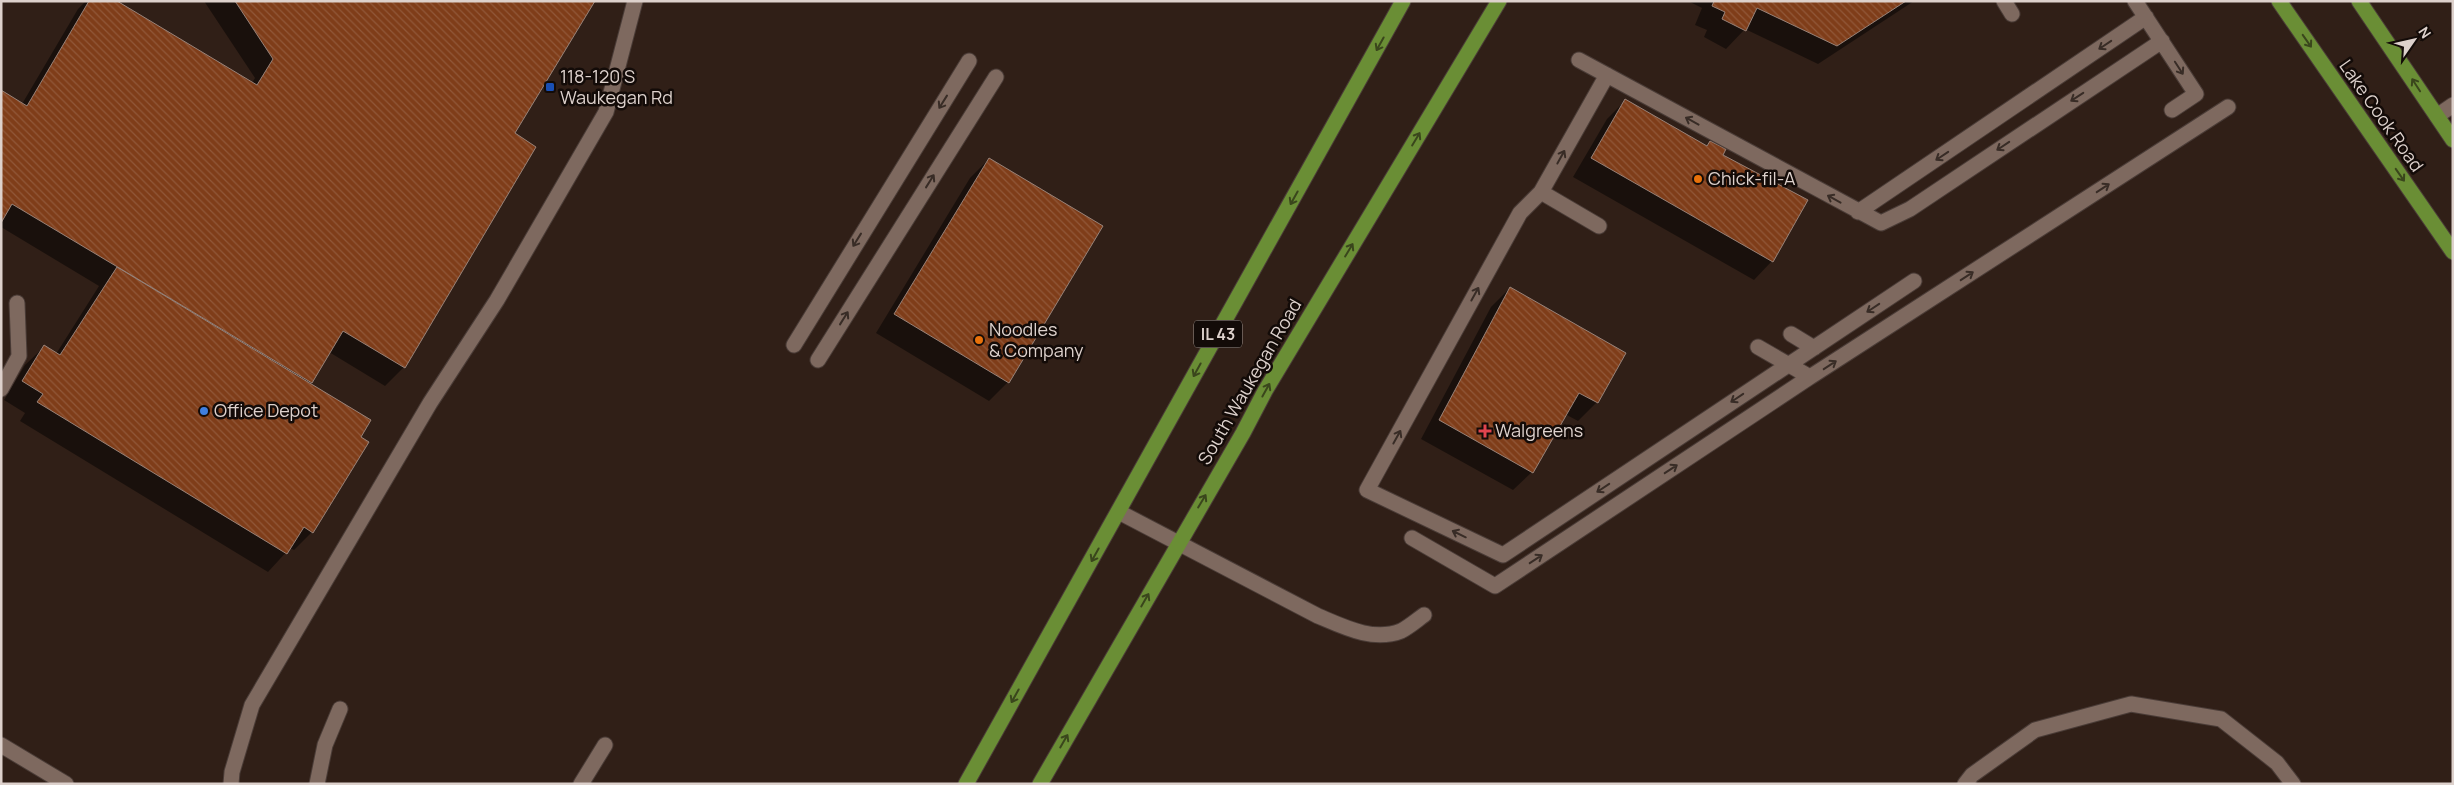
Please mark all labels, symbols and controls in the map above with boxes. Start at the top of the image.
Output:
north arrow [2389,15,2439,65]
text: N [2415,23,2436,42]
one-way arrow [2302,34,2312,48]
one-way arrow [1374,36,1384,50]
one-way arrow [2098,40,2112,50]
street label: Lake Cook Road [2334,55,2429,176]
one-way arrow [2174,60,2184,74]
place label: 118-120 S Waukegan Rd [560,64,673,109]
one-way arrow [2411,78,2421,92]
marker: 118-120 S Waukegan Rd [544,81,556,93]
one-way arrow [2070,92,2084,102]
one-way arrow [938,95,948,109]
one-way arrow [1684,116,1699,126]
one-way arrow [1412,132,1422,146]
one-way arrow [1996,141,2010,151]
one-way arrow [1935,150,1949,161]
one-way arrow [1556,151,1566,165]
place label: Chick-fil-A [1708,166,1796,190]
one-way arrow [2395,168,2405,182]
marker: Chick-fil-A [1692,173,1704,185]
one-way arrow [926,174,936,188]
one-way arrow [2096,183,2110,193]
one-way arrow [1288,190,1298,205]
one-way arrow [1827,194,1842,204]
one-way arrow [852,233,862,247]
one-way arrow [1345,244,1355,258]
one-way arrow [1959,271,1973,281]
one-way arrow [1470,287,1480,302]
street label: South Waukegan Road [1192,294,1306,469]
one-way arrow [1866,303,1880,313]
one-way arrow [839,312,849,326]
place label: Noodles & Company [989,317,1084,362]
road number: IL 43 [1194,320,1242,348]
marker: Noodles & Company [973,334,985,346]
one-way arrow [1823,360,1837,370]
one-way arrow [1192,363,1202,377]
one-way arrow [1261,383,1271,397]
one-way arrow [1731,393,1745,403]
place label: Office Depot [214,398,318,422]
marker: Office Depot [198,405,210,417]
place label: Walgreens [1495,418,1583,442]
marker: Walgreens [1479,425,1491,437]
one-way arrow [1392,430,1402,444]
one-way arrow [1664,464,1678,475]
one-way arrow [1596,483,1610,493]
one-way arrow [1198,495,1208,509]
one-way arrow [1452,529,1467,538]
one-way arrow [1089,547,1099,561]
one-way arrow [1528,554,1542,564]
one-way arrow [1140,594,1150,608]
one-way arrow [1010,689,1020,704]
one-way arrow [1059,734,1069,749]

